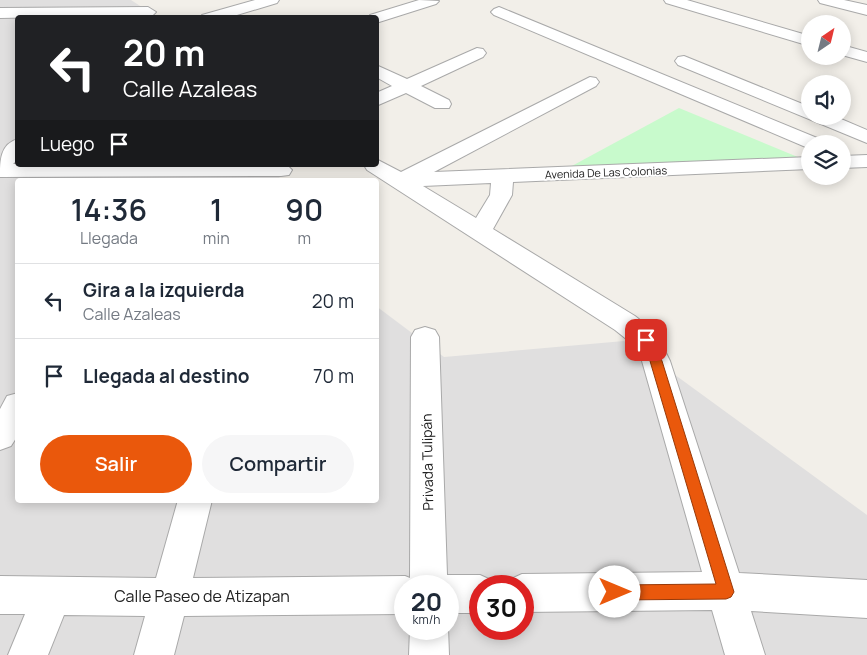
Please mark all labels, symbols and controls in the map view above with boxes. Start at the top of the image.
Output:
north arrow [801,15,851,65]
map controls [801,15,851,185]
text: 20 m [123,29,205,77]
icon: left [40,35,105,100]
text: Calle Azaleas [123,74,257,104]
button: sound [801,75,851,125]
icon: arrive [105,130,133,158]
text: Luego [40,131,95,157]
button: layers [801,135,851,185]
street label: Avenida De Las Colonias [545,162,668,182]
text: 14:36 [71,189,147,230]
text: 1 [210,189,223,230]
text: 90 [285,189,323,230]
text: Llegada [80,227,138,249]
text: min [203,227,230,249]
text: m [298,227,311,249]
text: Gira a la izquierda [83,277,244,303]
icon: left [40,287,68,315]
text: 20 m [312,288,354,314]
text: Calle Azaleas [83,303,181,325]
pin [625,319,667,361]
icon: arrive [632,326,660,354]
icon: arrive [40,362,68,390]
text: Llegada al destino [83,363,250,389]
text: 70 m [313,363,354,389]
street label: Privada Tulipán [417,413,437,511]
button: Salir [40,435,192,493]
button: Compartir [202,435,354,493]
position arrow [588,565,640,617]
speed limit sign: 30 [469,575,534,640]
text: 20 [411,584,442,619]
street label: Calle Paseo de Atizapan [114,585,290,607]
text: km/h [413,611,440,628]

